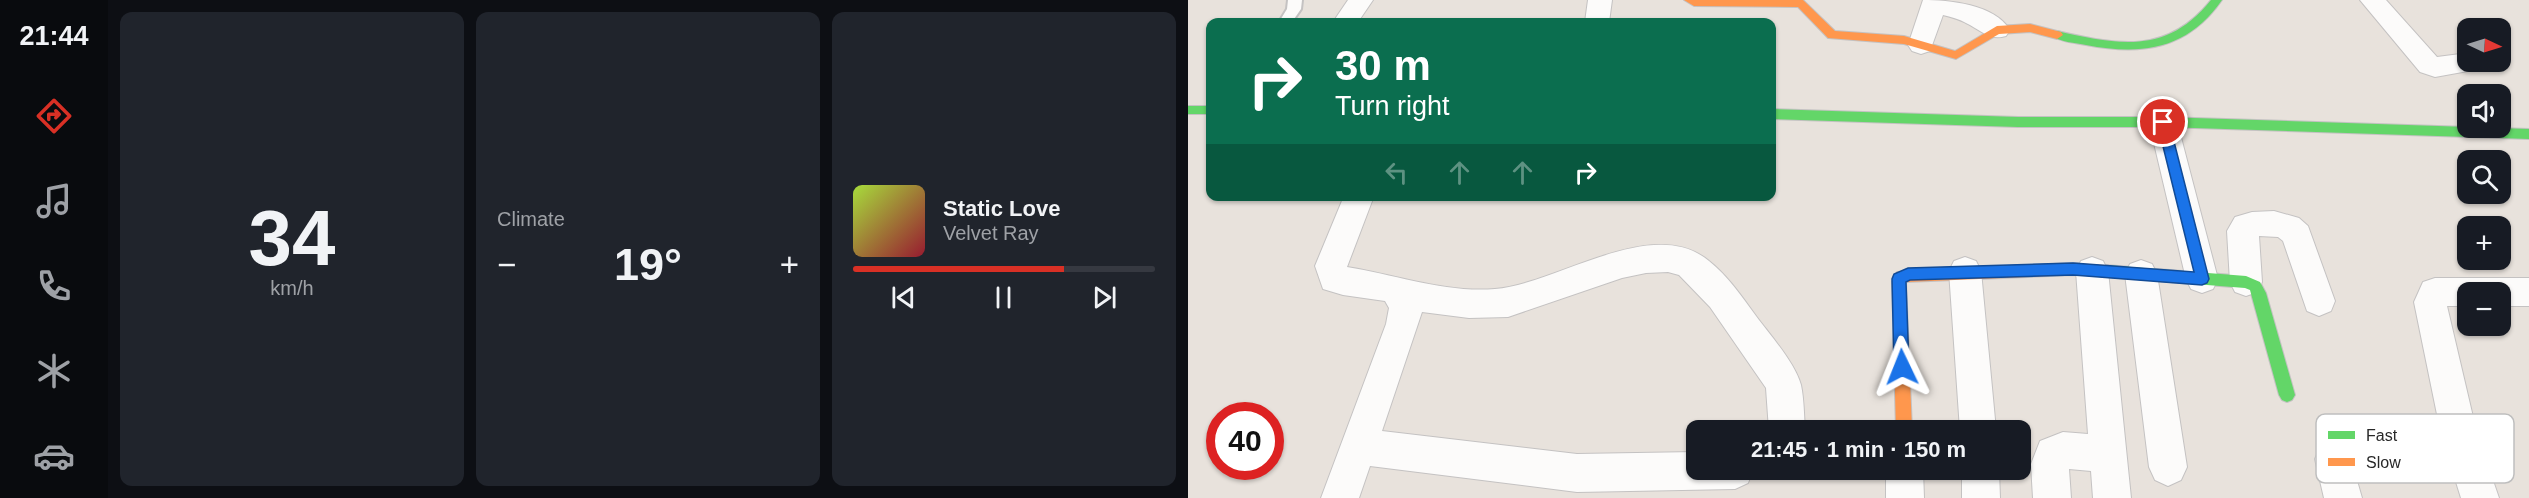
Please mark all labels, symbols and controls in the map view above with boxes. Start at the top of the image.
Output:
north arrow [2457,18,2511,72]
map controls [2457,18,2511,336]
text: 21:44 [19,21,89,51]
icon: right [1236,42,1314,120]
text: 30 m [1335,42,1431,89]
button: sound [2457,84,2511,138]
text: Turn right [1335,91,1450,121]
icon: directions [33,95,75,137]
pin [2137,96,2188,147]
icon: arrive [2146,105,2179,138]
button: search [2457,150,2511,204]
icon: left [1380,156,1413,189]
icon: ahead [1443,156,1476,189]
icon: ahead [1506,156,1539,189]
icon: right [1569,156,1602,189]
icon: music [33,180,75,222]
text: 34 [249,194,335,282]
text: Static Love [943,196,1060,221]
text: Climate [497,208,565,230]
button: + [2457,216,2511,270]
text: Velvet Ray [943,222,1039,244]
text: 19° [614,239,682,290]
text: − [497,246,516,283]
text: + [780,246,799,283]
icon: phone [33,265,75,307]
text: km/h [270,277,314,299]
icon: previous [887,281,920,314]
icon: pause [987,281,1020,314]
icon: next [1088,281,1121,314]
button: − [2457,282,2511,336]
position arrow [1870,335,1934,399]
icon: climate [33,350,75,392]
speed limit sign: 40 [1206,402,1284,480]
legend [2316,414,2514,483]
text: Fast [2366,427,2398,444]
icon: car [33,435,75,477]
text: 21:45 · 1 min · 150 m [1751,437,1966,462]
text: Slow [2366,454,2401,471]

